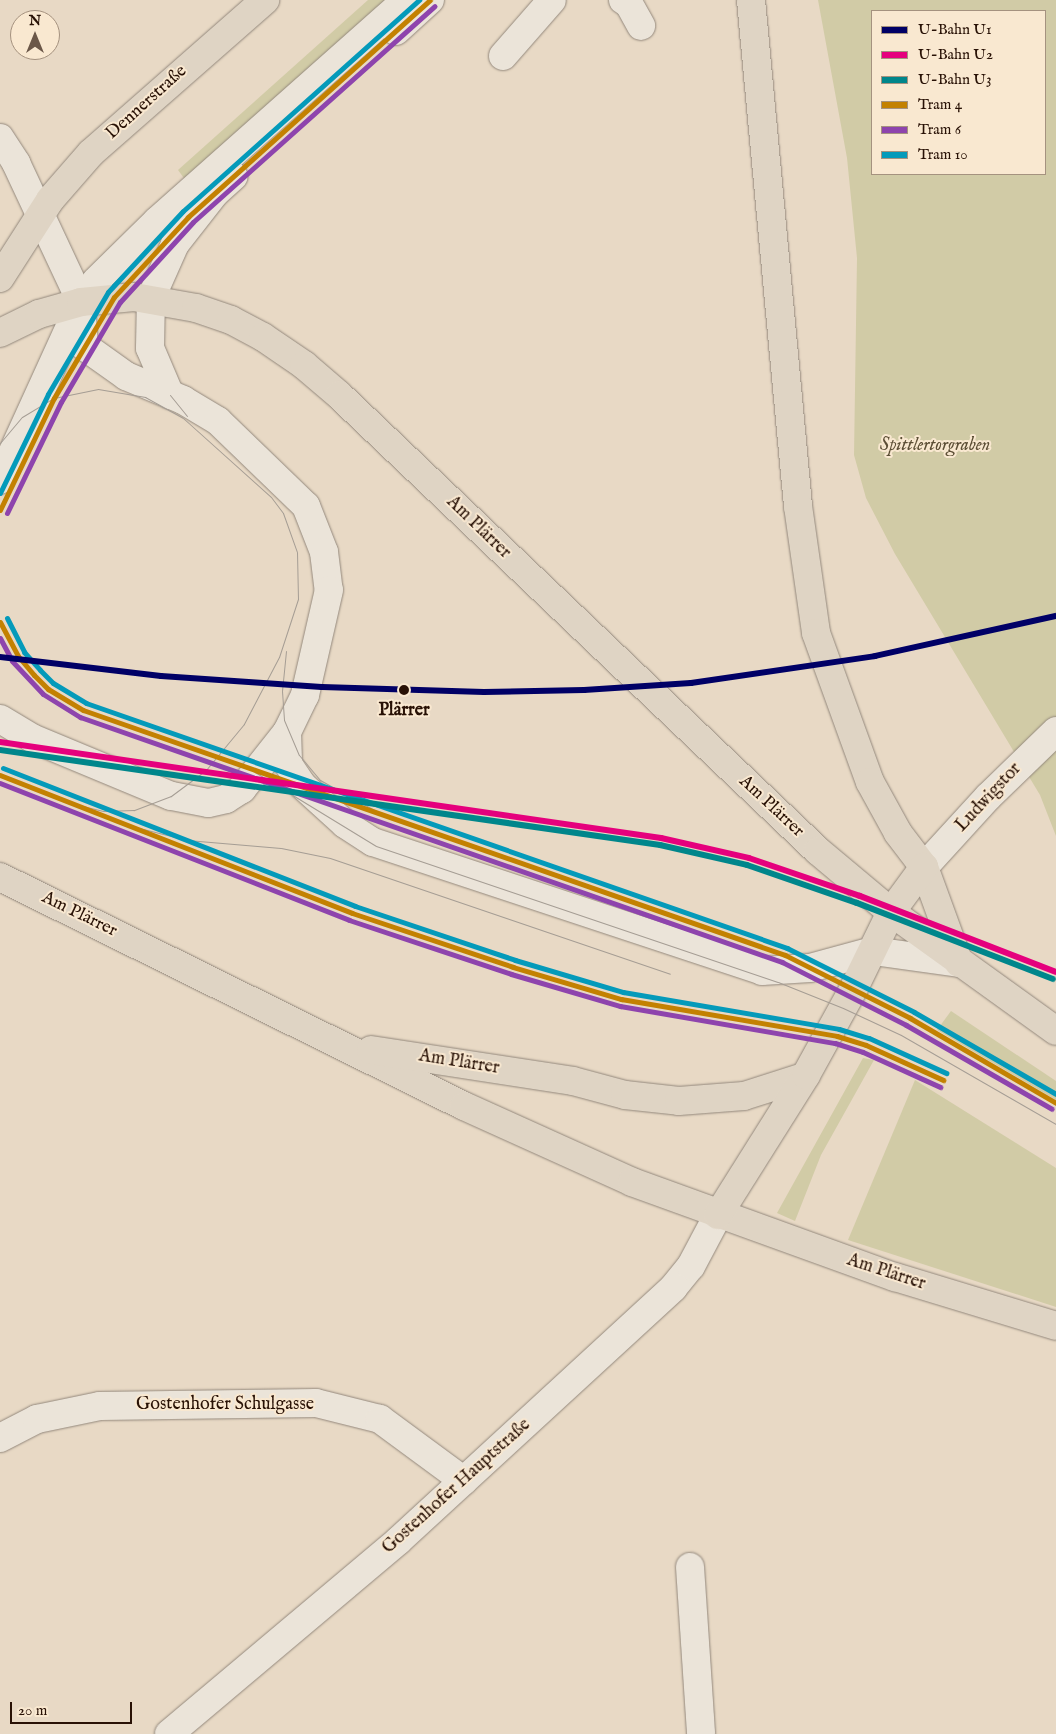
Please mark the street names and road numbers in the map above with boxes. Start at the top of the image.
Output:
street label: Dennerstraße [102,61,192,145]
street label: Am Plärrer [441,492,515,564]
street label: Ludwigstor [952,759,1026,837]
street label: Am Plärrer [734,771,808,843]
street label: Am Plärrer [38,887,120,943]
street label: Am Plärrer [417,1046,501,1080]
street label: Am Plärrer [844,1250,928,1296]
street label: Gostenhofer Schulgasse [136,1394,314,1416]
street label: Gostenhofer Hauptstraße [379,1415,535,1559]

